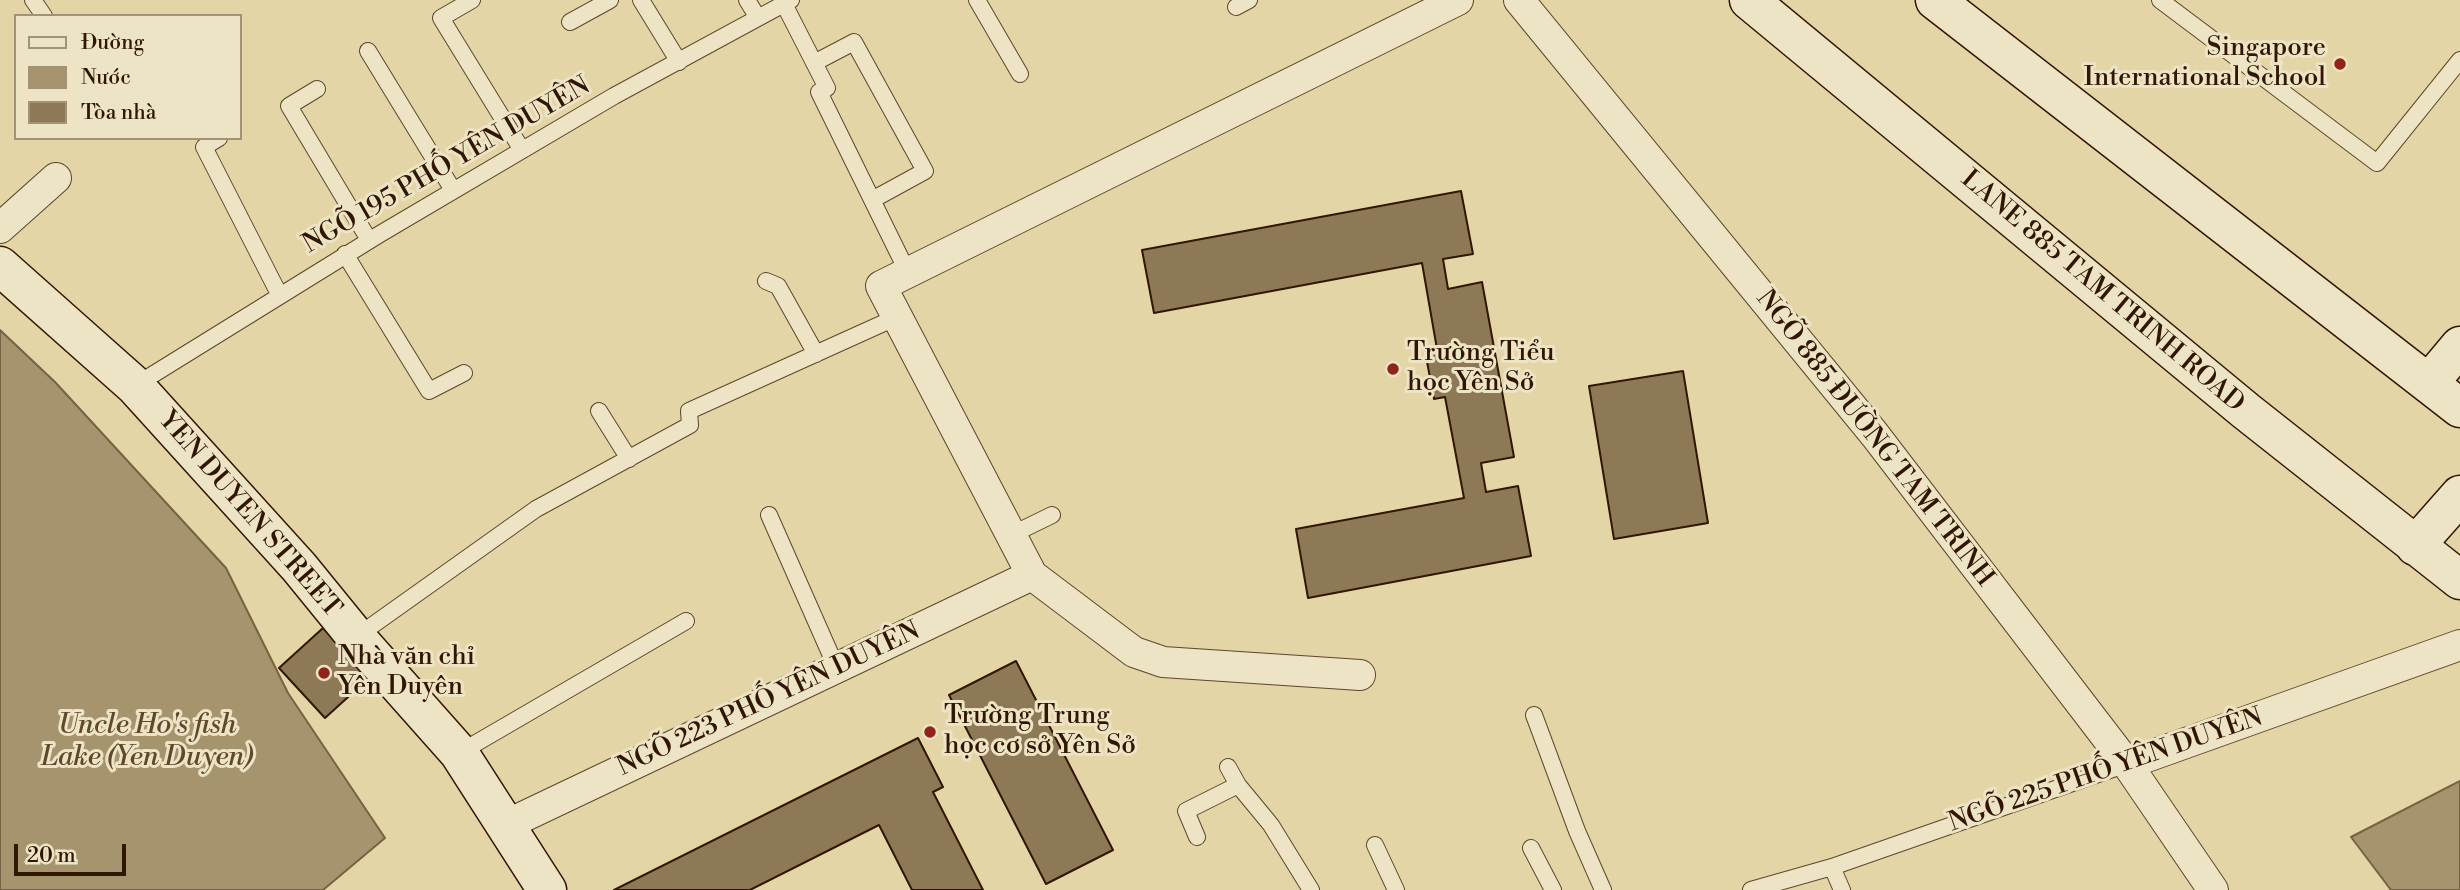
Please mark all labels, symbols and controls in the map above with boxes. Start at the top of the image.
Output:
legend [14,14,242,140]
text: Đường [81,30,144,56]
place label: Singapore International School [2084,33,2326,94]
marker: Singapore International School [2332,56,2348,72]
text: Nước [81,65,131,91]
street label: NGÕ 195 PHỐ YÊN DUYÊN [298,71,596,261]
text: Tòa nhà [81,100,156,126]
street label: LANE 885 TAM TRINH ROAD [1954,164,2250,420]
street label: NGÕ 885 ĐƯỜNG TAM TRINH [1749,285,1999,593]
place label: Trường Tiểu học Yên Sở [1407,338,1555,400]
marker: Trường Tiểu học Yên Sở [1385,361,1401,377]
street label: YEN DUYEN STREET [151,406,347,624]
street label: NGÕ 223 PHỐ YÊN DUYÊN [613,616,925,784]
place label: Nhà văn chỉ Yên Duyên [338,642,475,704]
marker: Nhà văn chỉ Yên Duyên [316,665,332,681]
place label: Trường Trung học cơ sở Yên Sở [944,701,1136,762]
street label: NGÕ 225 PHỐ YÊN DUYÊN [1945,703,2267,839]
water label: Uncle Ho's fish Lake (Yen Duyen) [41,709,253,775]
marker: Trường Trung học cơ sở Yên Sở [922,724,938,740]
scale bar [18,830,130,874]
text: 20 m [27,843,76,869]

